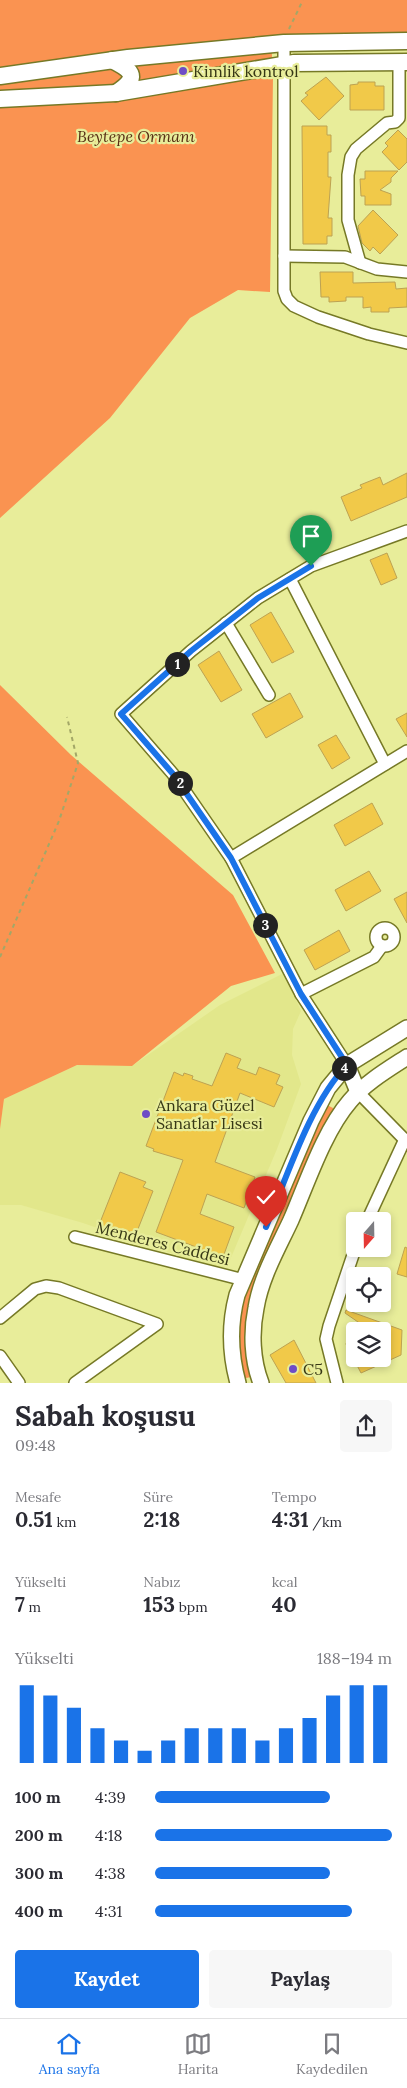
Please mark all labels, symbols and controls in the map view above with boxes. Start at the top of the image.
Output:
place label: Kimlik kontrol [193,61,299,81]
marker: Kimlik kontrol [177,65,189,77]
park label: Beytepe Ormanı [77,126,195,146]
pin [290,515,332,566]
icon: arrive [297,522,325,550]
pin: 1 [164,652,190,676]
text: 1 [175,655,180,673]
pin: 2 [168,770,192,796]
text: 2 [177,774,184,792]
pin: 3 [252,912,278,938]
text: 3 [262,916,269,934]
pin: 4 [332,1056,356,1080]
text: 4 [341,1059,348,1077]
place label: Ankara Güzel Sanatlar Lisesi [155,1095,263,1133]
marker: Ankara Güzel Sanatlar Lisesi [140,1108,152,1120]
pin [245,1176,287,1227]
icon: check [252,1183,280,1211]
north arrow [346,1212,391,1258]
map controls [346,1212,391,1367]
street label: Menderes Caddesi [94,1217,232,1269]
button: locate [346,1267,391,1312]
button: layers [346,1322,391,1367]
place label: C5 [303,1359,323,1379]
marker: C5 [287,1363,299,1375]
text: Sabah koşusu [15,1398,195,1434]
button: share [340,1400,392,1452]
text: 09:48 [15,1435,56,1455]
text: Mesafe [15,1488,61,1506]
text: Süre [143,1488,173,1506]
text: Tempo [272,1488,317,1506]
text: 0.51 [15,1506,53,1533]
text: 2:18 [143,1506,180,1533]
text: 4:31 [272,1506,309,1533]
text: km [53,1513,76,1531]
text: /km [309,1513,342,1531]
text: Yükselti [15,1573,66,1591]
text: Nabız [143,1573,180,1591]
text: kcal [272,1573,298,1591]
text: 7 [15,1591,25,1618]
text: 153 [143,1591,175,1618]
text: 40 [272,1591,297,1618]
text: m [25,1598,41,1616]
text: bpm [175,1598,208,1616]
text: Yükselti [15,1648,74,1668]
text: 188–194 m [317,1648,392,1668]
text: 100 m [15,1787,61,1807]
text: 4:39 [95,1787,126,1807]
text: 200 m [15,1825,63,1845]
text: 4:18 [95,1825,123,1845]
text: 300 m [15,1863,63,1883]
text: 4:38 [95,1863,126,1883]
text: 400 m [15,1901,63,1921]
text: 4:31 [95,1901,122,1921]
button: Kaydet [15,1950,199,2008]
button: Paylaş [209,1950,392,2008]
tab: Ana sayfa [39,2030,100,2078]
tab: Harita [178,2030,218,2078]
tab: Kaydedilen [296,2030,368,2078]

